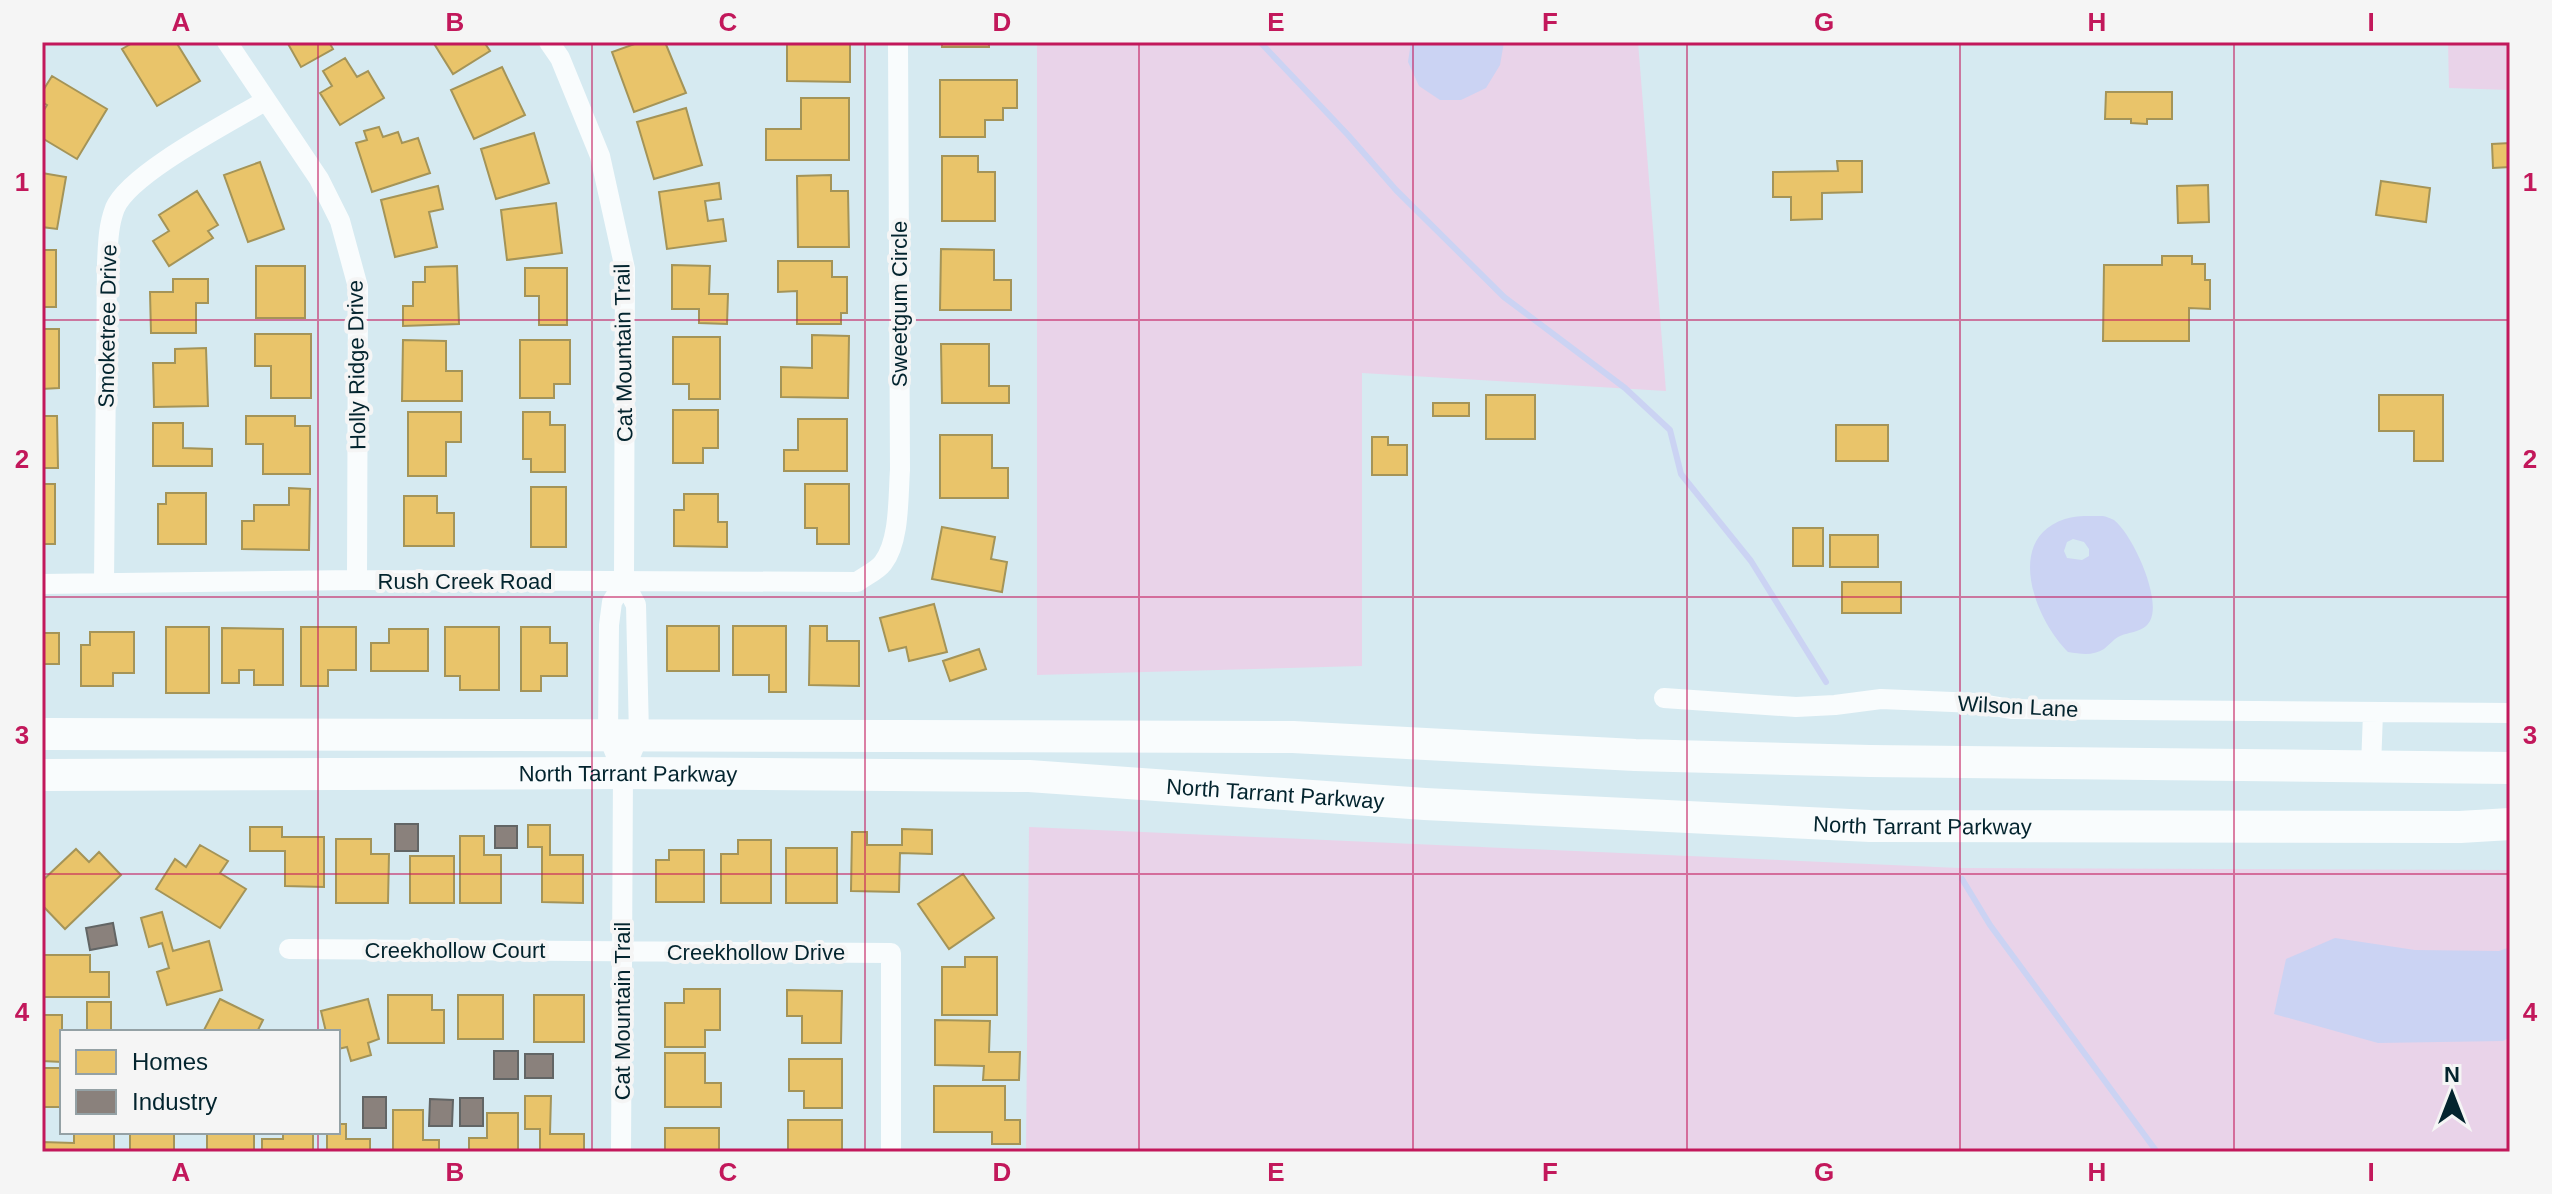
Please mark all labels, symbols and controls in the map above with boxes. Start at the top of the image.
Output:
text: A [172,7,191,37]
text: B [446,7,464,37]
text: C [719,7,738,37]
text: D [993,7,1011,37]
text: E [1267,7,1285,37]
text: F [1542,7,1558,37]
text: G [1814,7,1834,37]
text: H [2088,7,2106,37]
text: I [2367,7,2375,37]
text: 1 [15,167,29,197]
text: 1 [2523,167,2537,197]
street label: Sweetgum Circle [887,221,912,387]
street label: Smoketree Drive [94,244,121,408]
street label: Cat Mountain Trail [609,264,638,442]
street label: Holly Ridge Drive [343,280,370,450]
text: 2 [15,444,29,474]
text: 2 [2523,444,2537,474]
street label: Rush Creek Road [378,569,552,594]
street label: Wilson Lane [1957,691,2079,722]
text: 3 [15,720,29,750]
text: 3 [2523,720,2537,750]
street label: North Tarrant Parkway [519,761,737,787]
street label: North Tarrant Parkway [1165,774,1385,814]
street label: North Tarrant Parkway [1813,811,2032,839]
street label: Cat Mountain Trail [610,922,635,1100]
street label: Creekhollow Court [365,938,545,963]
street label: Creekhollow Drive [667,940,845,965]
text: 4 [15,997,30,1027]
text: 4 [2523,997,2538,1027]
legend [60,1030,340,1134]
text: Homes [132,1048,208,1075]
north arrow [2412,1054,2492,1134]
text: N [2444,1062,2460,1087]
text: Industry [132,1088,217,1115]
text: A [172,1157,191,1187]
text: B [446,1157,464,1187]
text: C [719,1157,738,1187]
text: D [993,1157,1011,1187]
text: E [1267,1157,1285,1187]
text: F [1542,1157,1558,1187]
text: G [1814,1157,1834,1187]
text: H [2088,1157,2106,1187]
text: I [2367,1157,2375,1187]

